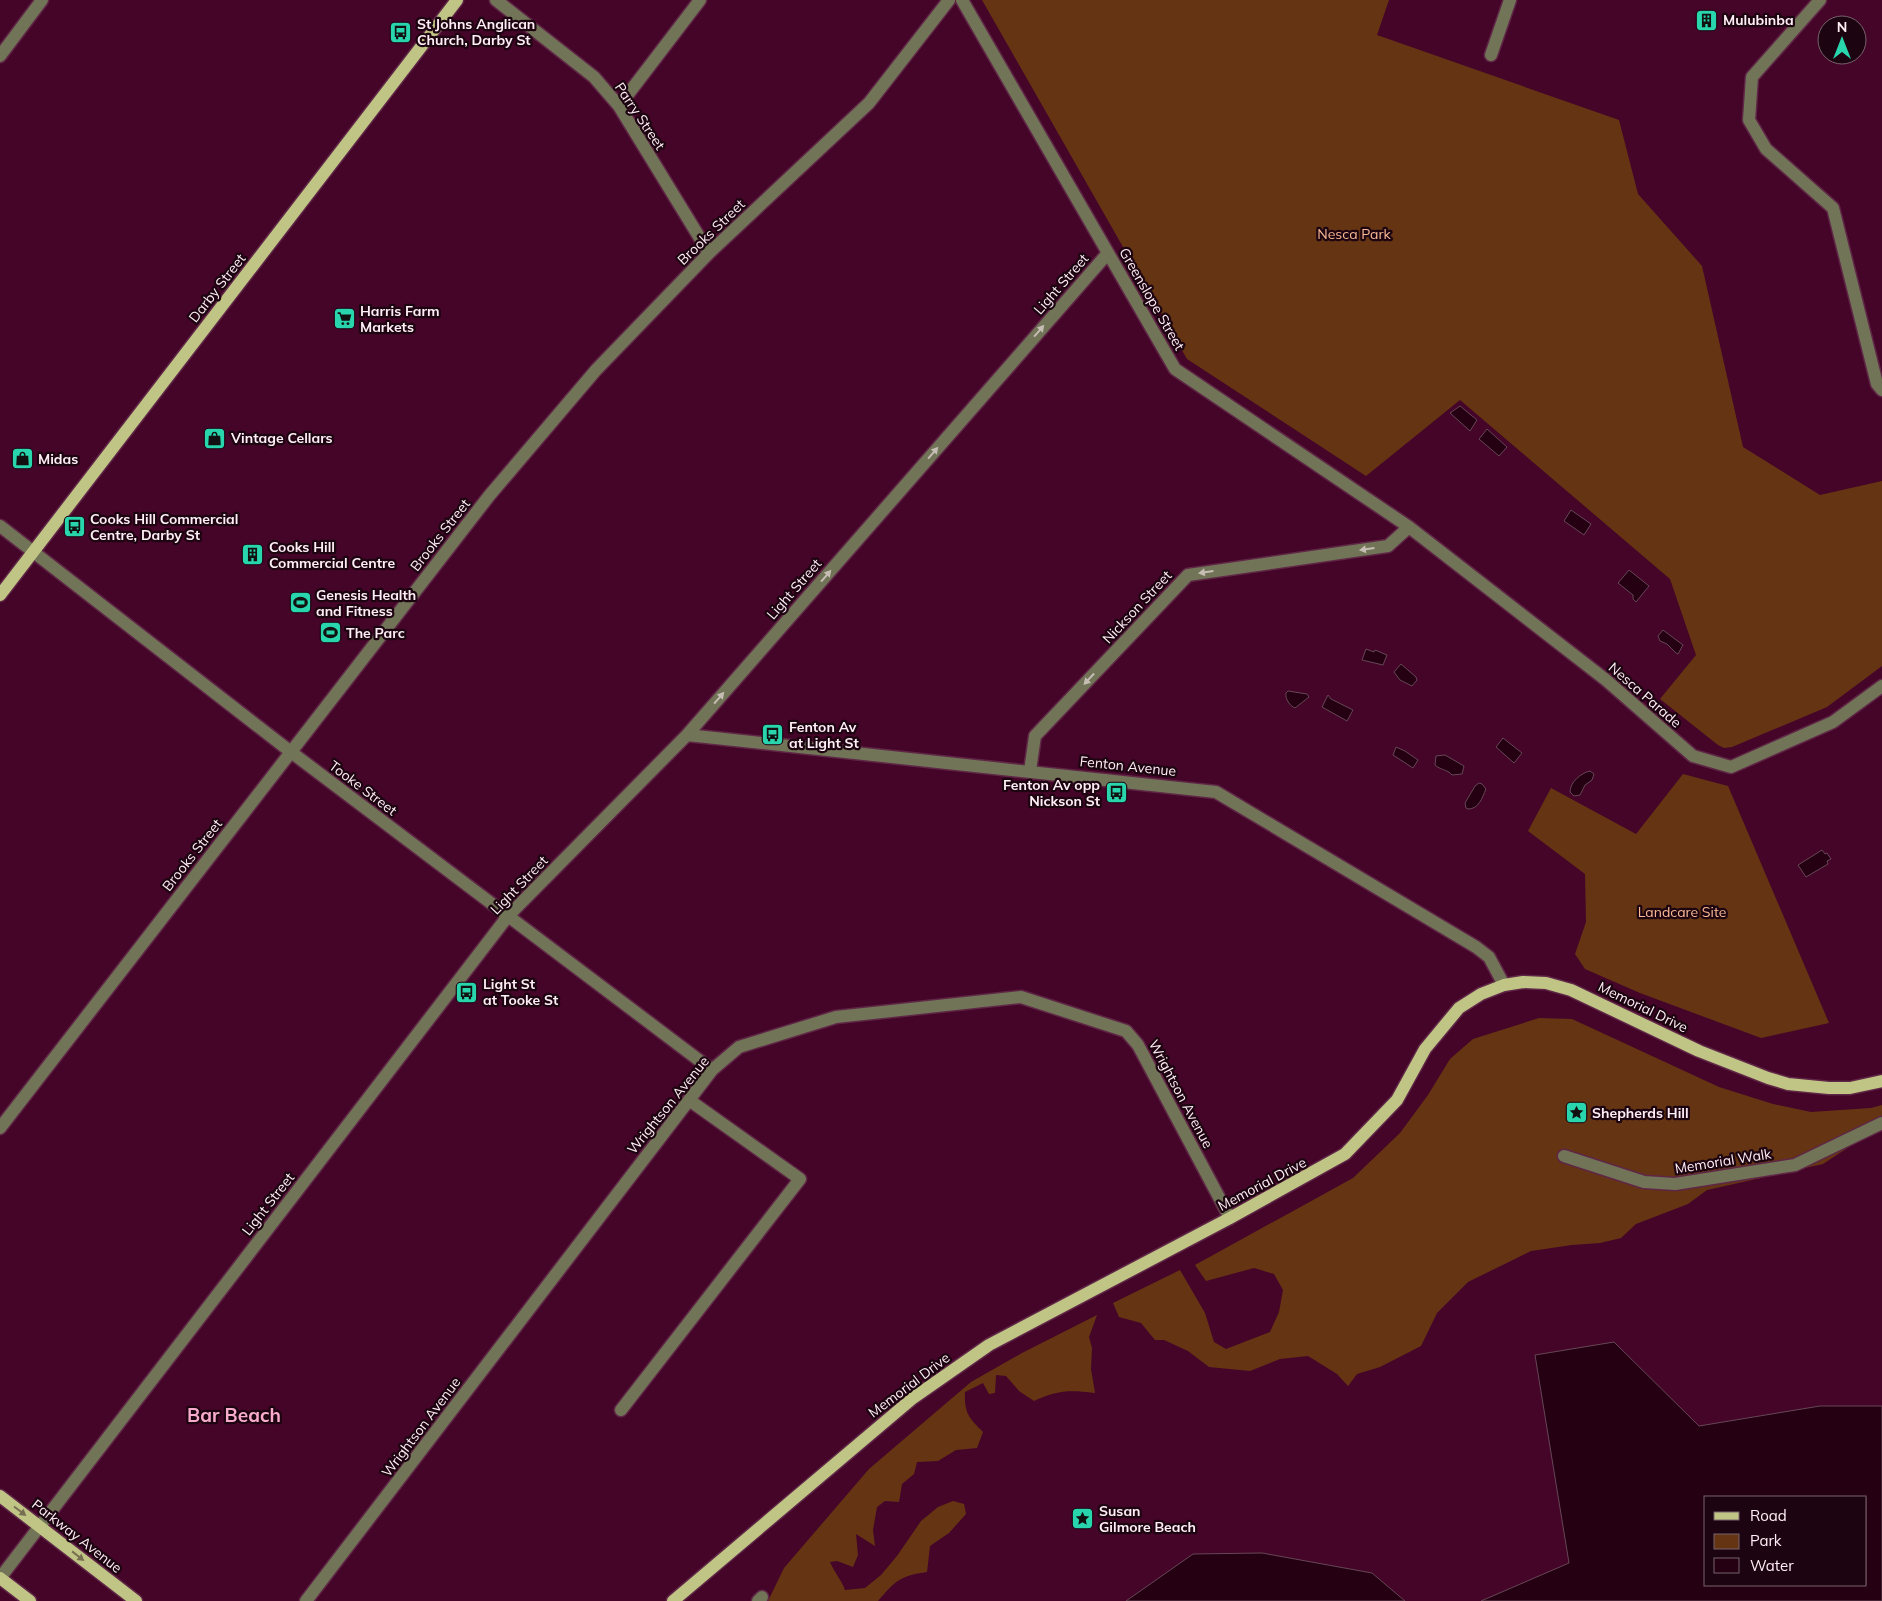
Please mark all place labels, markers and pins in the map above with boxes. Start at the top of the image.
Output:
building icon: Mulubinba [1695,8,1719,32]
place label: Mulubinba [1723,11,1794,29]
place label: St Johns Anglican Church, Darby St [417,15,535,49]
bus stop icon: St Johns Anglican Church, Darby St [389,20,413,44]
place label: Harris Farm Markets [360,302,440,336]
supermarket icon: Harris Farm Markets [332,307,356,331]
shop icon: Vintage Cellars [203,426,227,450]
place label: Vintage Cellars [230,429,333,447]
shop icon: Midas [10,447,34,471]
place label: Midas [38,450,78,468]
place label: Cooks Hill Commercial Centre, Darby St [90,510,238,544]
bus stop icon: Cooks Hill Commercial Centre, Darby St [62,515,86,539]
place label: Cooks Hill Commercial Centre [269,538,395,572]
building icon: Cooks Hill Commercial Centre [241,543,265,567]
place label: Genesis Health and Fitness [316,586,416,620]
sports icon: Genesis Health and Fitness [288,591,312,615]
sports icon: The Parc [318,621,342,645]
place label: The Parc [346,624,405,642]
place label: Fenton Av at Light St [789,718,860,752]
bus stop icon: Fenton Av at Light St [761,723,785,747]
place label: Fenton Av opp Nickson St [1003,776,1101,810]
bus stop icon: Fenton Av opp Nickson St [1104,781,1128,805]
place label: Light St at Tooke St [483,975,559,1009]
bus stop icon: Light St at Tooke St [455,980,479,1004]
place icon: Shepherds Hill [1564,1101,1588,1125]
place label: Shepherds Hill [1592,1104,1689,1122]
place label: Susan Gilmore Beach [1099,1502,1196,1536]
place icon: Susan Gilmore Beach [1071,1507,1095,1531]

